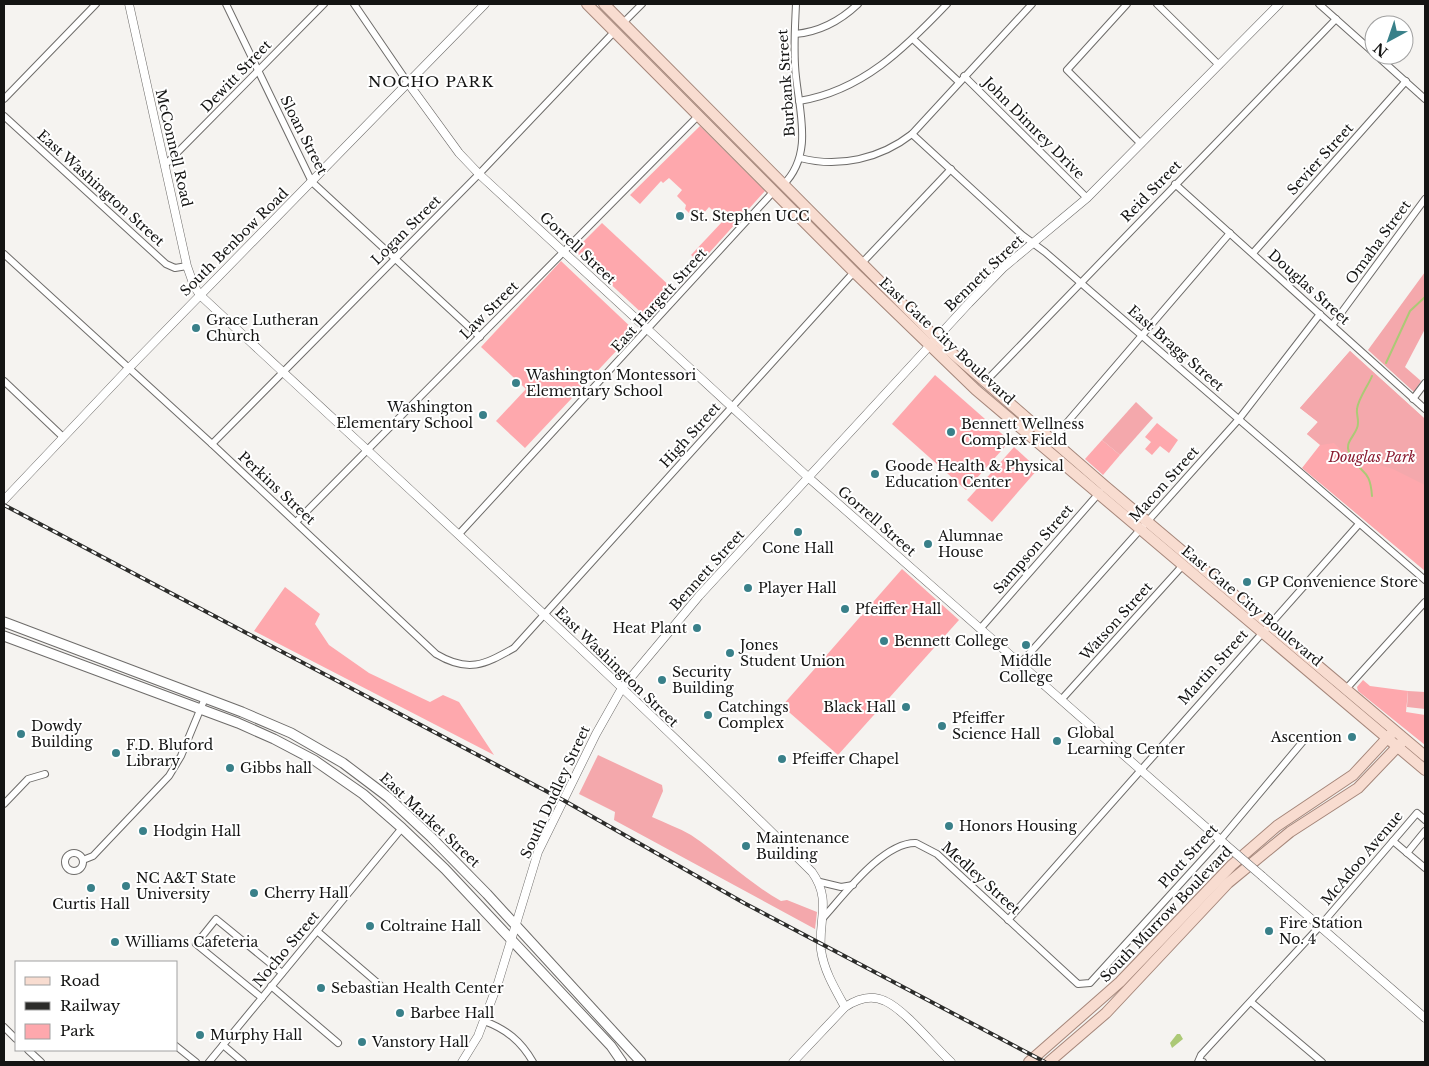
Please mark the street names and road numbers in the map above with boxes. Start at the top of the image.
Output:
street label: Burbank Street [773,28,799,137]
street label: Dewitt Street [197,36,275,116]
street label: John Dimrey Drive [978,72,1089,183]
street label: McConnell Road [152,87,196,209]
street label: Sloan Street [276,92,332,178]
street label: Sevier Street [1283,119,1357,199]
street label: East Washington Street [34,126,169,250]
street label: Reid Street [1117,156,1186,226]
street label: South Benbow Road [176,184,292,300]
street label: Logan Street [367,191,445,269]
street label: Omaha Street [1342,196,1415,287]
street label: Gorrell Street [536,208,620,288]
street label: Bennett Street [941,230,1028,315]
street label: East Hargett Street [607,244,711,356]
street label: Douglas Street [1264,245,1354,329]
street label: East Gate City Boulevard [876,274,1019,409]
street label: Law Street [456,277,522,343]
street label: East Bragg Street [1124,301,1228,395]
street label: High Street [656,398,725,471]
street label: Macon Street [1125,442,1203,525]
street label: Perkins Street [235,448,320,529]
street label: Gorrell Street [834,482,920,560]
street label: Sampson Street [989,500,1077,597]
street label: Bennett Street [666,525,749,614]
street label: East Gate City Boulevard [1178,542,1327,671]
street label: Watson Street [1075,577,1156,665]
street label: East Washington Street [551,603,683,731]
street label: Martin Street [1174,625,1252,709]
street label: South Dudley Street [516,722,594,861]
street label: East Market Street [376,769,484,872]
street label: McAdoo Avenue [1317,807,1407,909]
street label: Plott Street [1155,820,1222,892]
street label: Medley Street [938,838,1024,918]
street label: South Murrow Boulevard [1096,842,1236,986]
street label: Nocho Street [249,907,323,991]

